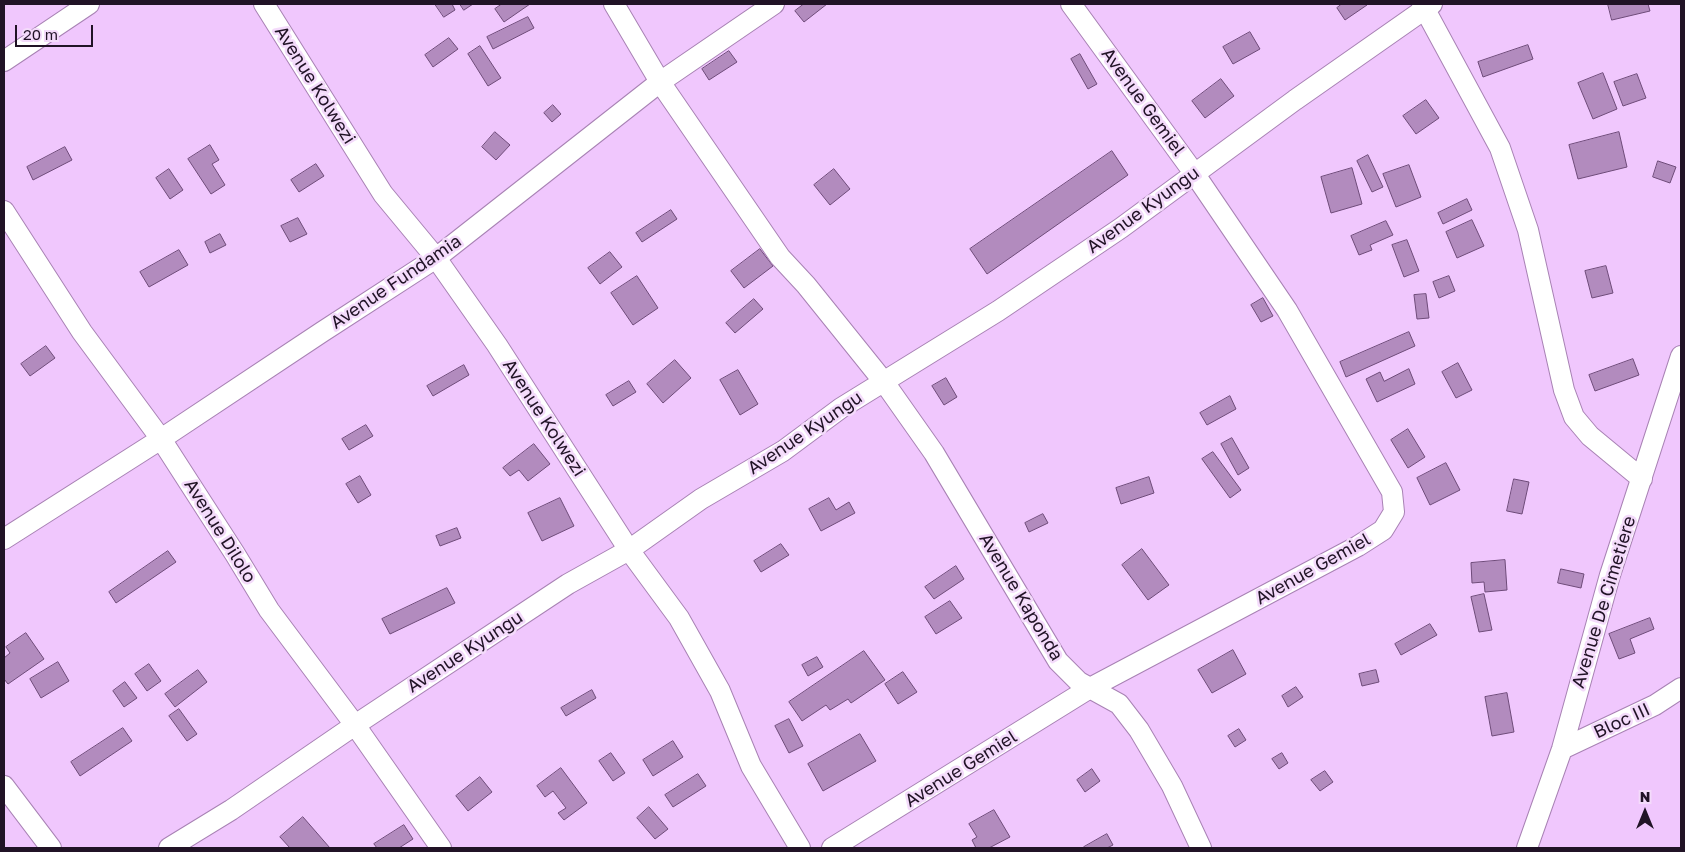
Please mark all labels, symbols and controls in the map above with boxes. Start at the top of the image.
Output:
scale bar [18,15,95,47]
street label: Avenue Kolwezi [270,22,360,148]
text: 20 m [23,25,58,43]
street label: Avenue Gemiel [1097,44,1189,160]
street label: Avenue Kyungu [1083,162,1203,258]
street label: Avenue Fundamia [327,230,465,334]
street label: Avenue Kolwezi [498,355,590,481]
street label: Avenue Kyungu [744,387,866,479]
street label: Avenue Dilolo [180,475,260,587]
street label: Avenue De Cimetiere [1568,513,1640,691]
street label: Avenue Gemiel [1252,528,1374,610]
street label: Avenue Kaponda [974,529,1068,665]
street label: Avenue Kyungu [403,607,527,697]
street label: Bloc III [1590,699,1654,743]
street label: Avenue Gemiel [901,726,1021,812]
north arrow [1620,787,1670,837]
text: N [1640,788,1650,805]

